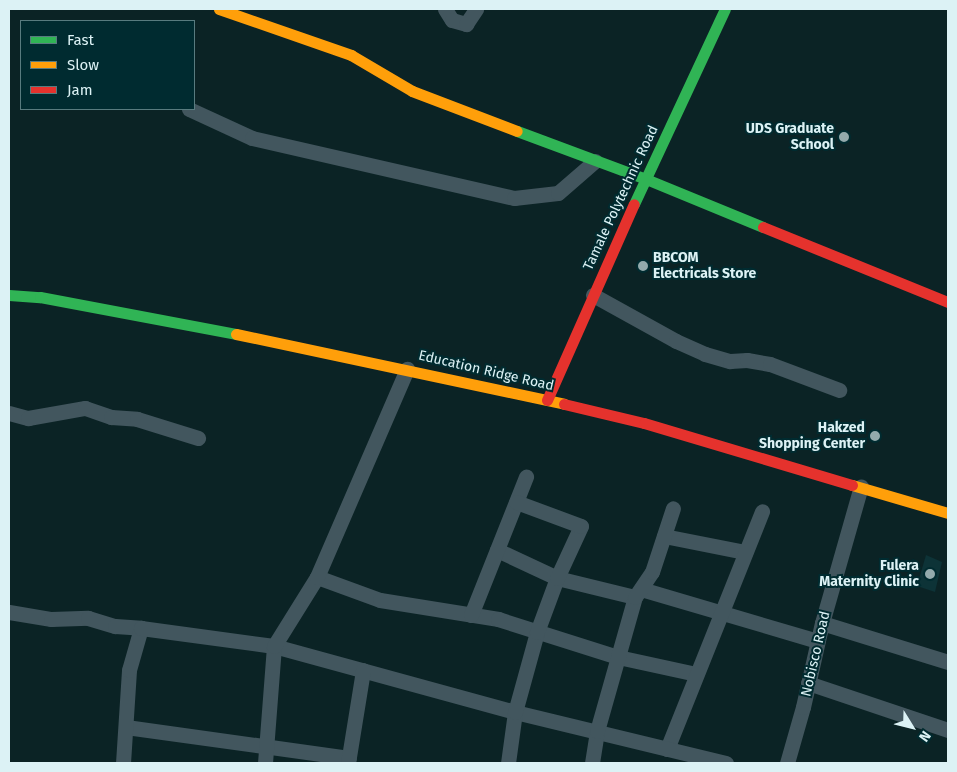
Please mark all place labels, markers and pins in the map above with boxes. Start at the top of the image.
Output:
place label: UDS Graduate School [746,121,834,154]
marker: UDS Graduate School [838,131,850,143]
place label: BBCOM Electricals Store [653,250,756,282]
marker: BBCOM Electricals Store [637,260,649,272]
place label: Hakzed Shopping Center [759,420,865,452]
marker: Hakzed Shopping Center [869,430,881,442]
place label: Fulera Maternity Clinic [819,558,919,590]
marker: Fulera Maternity Clinic [923,567,937,581]

